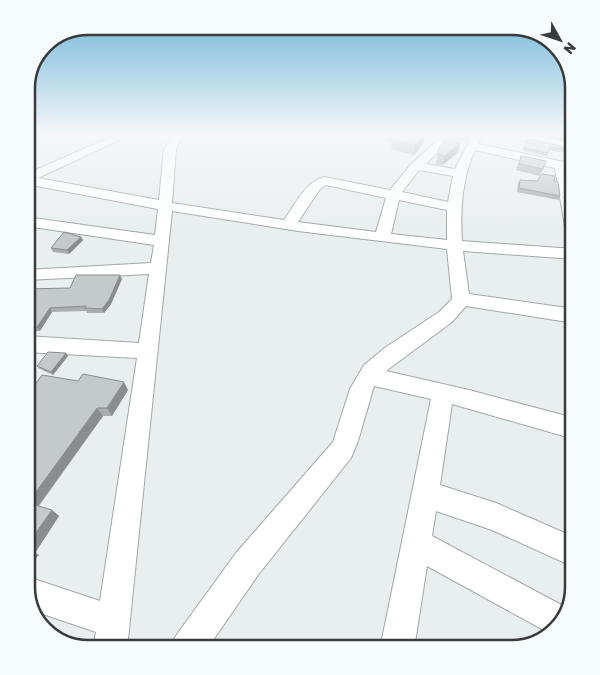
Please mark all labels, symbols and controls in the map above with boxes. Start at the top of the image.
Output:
north arrow [535,15,585,65]
text: N [560,39,579,57]

